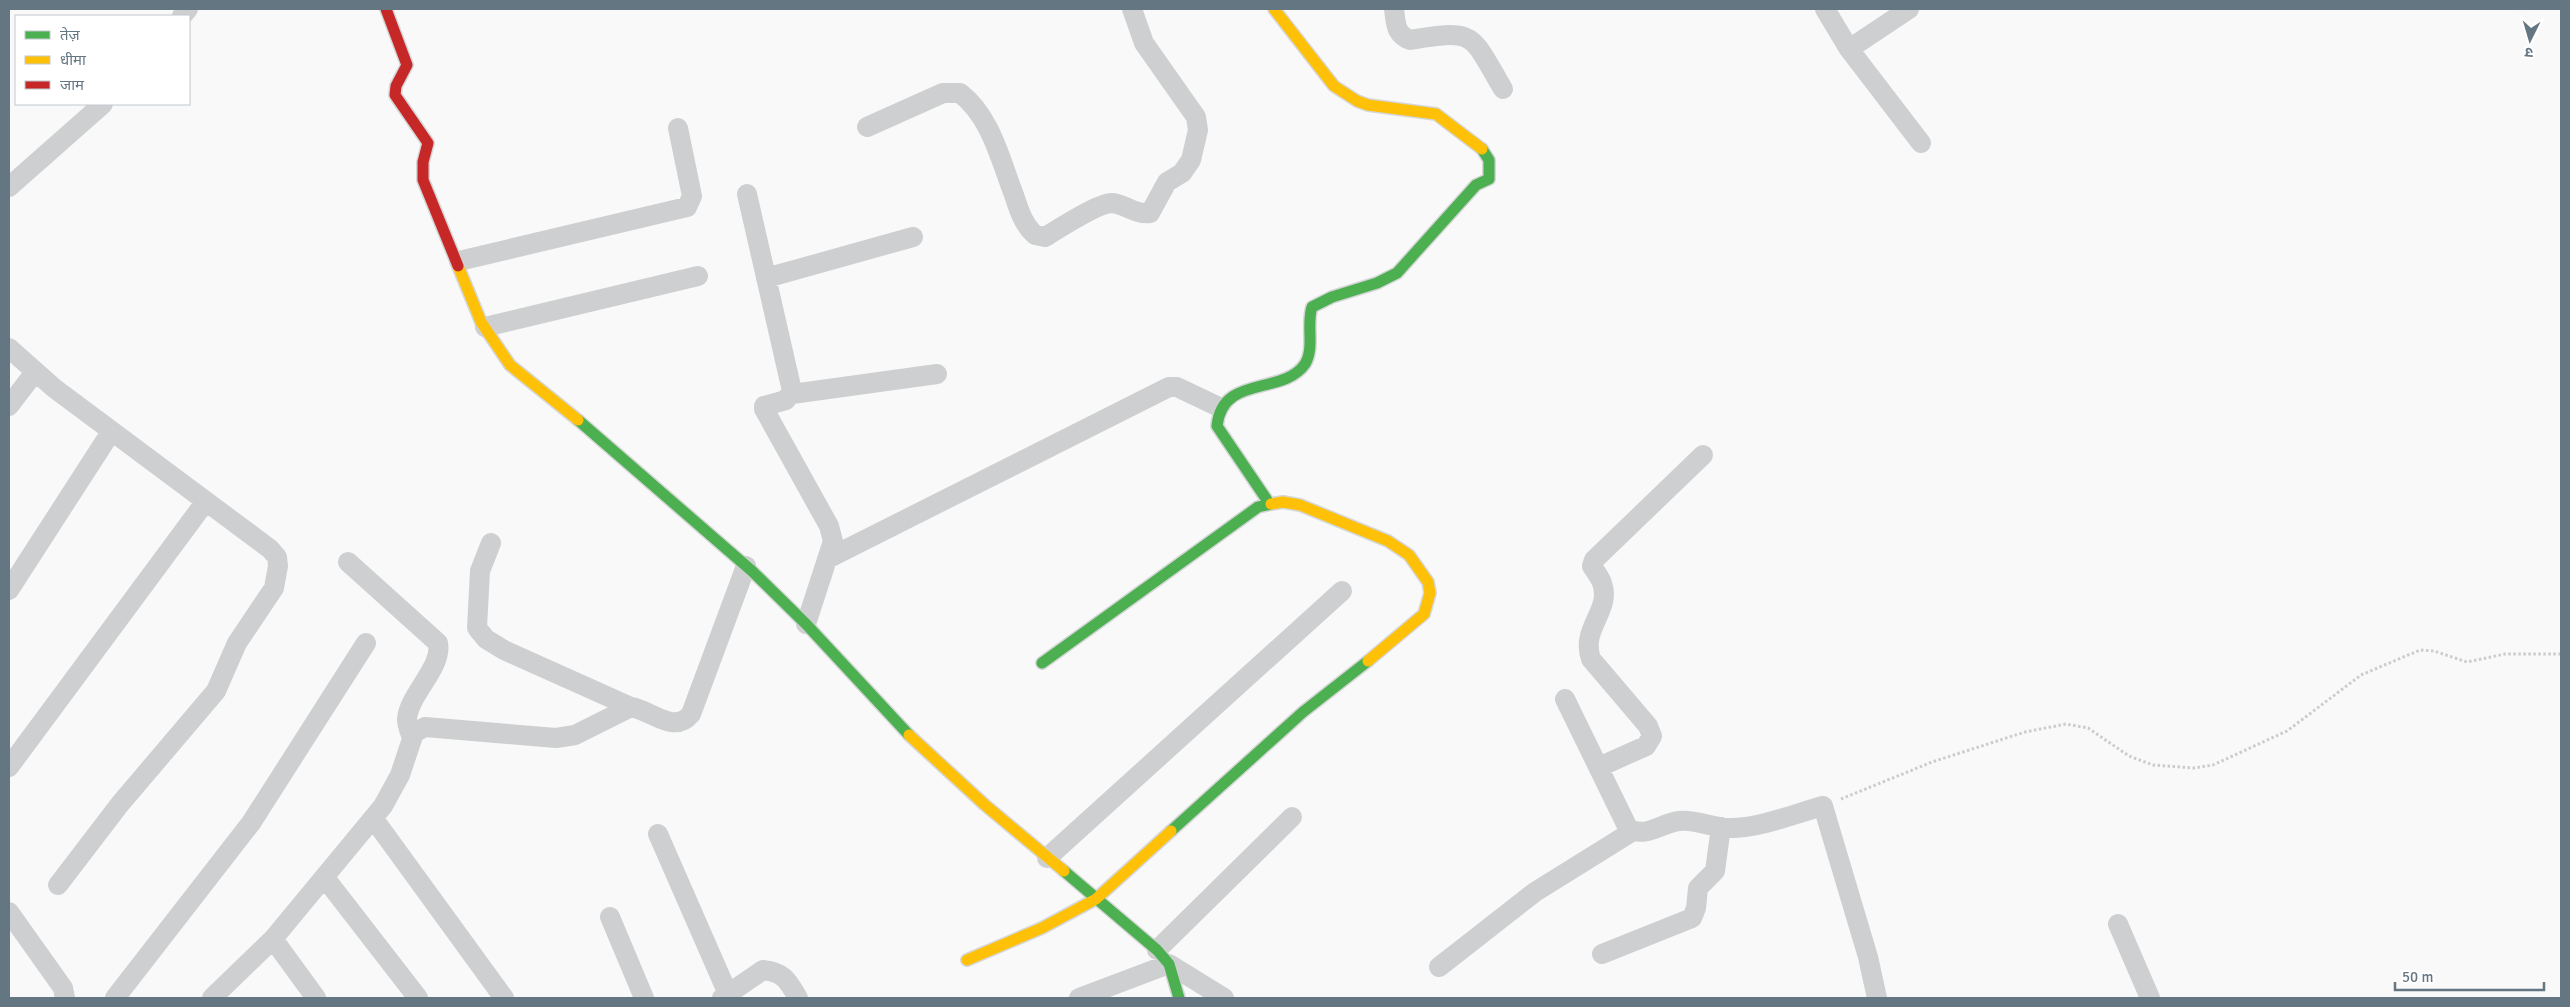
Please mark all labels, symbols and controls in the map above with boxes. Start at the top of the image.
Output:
legend [15,15,190,105]
north arrow [2505,15,2555,65]
text: तेज़ [60,26,81,44]
text: उ [2523,44,2534,61]
text: धीमा [60,51,87,69]
text: जाम [60,76,85,94]
scale bar [2395,960,2544,992]
text: 50 m [2402,968,2433,986]

